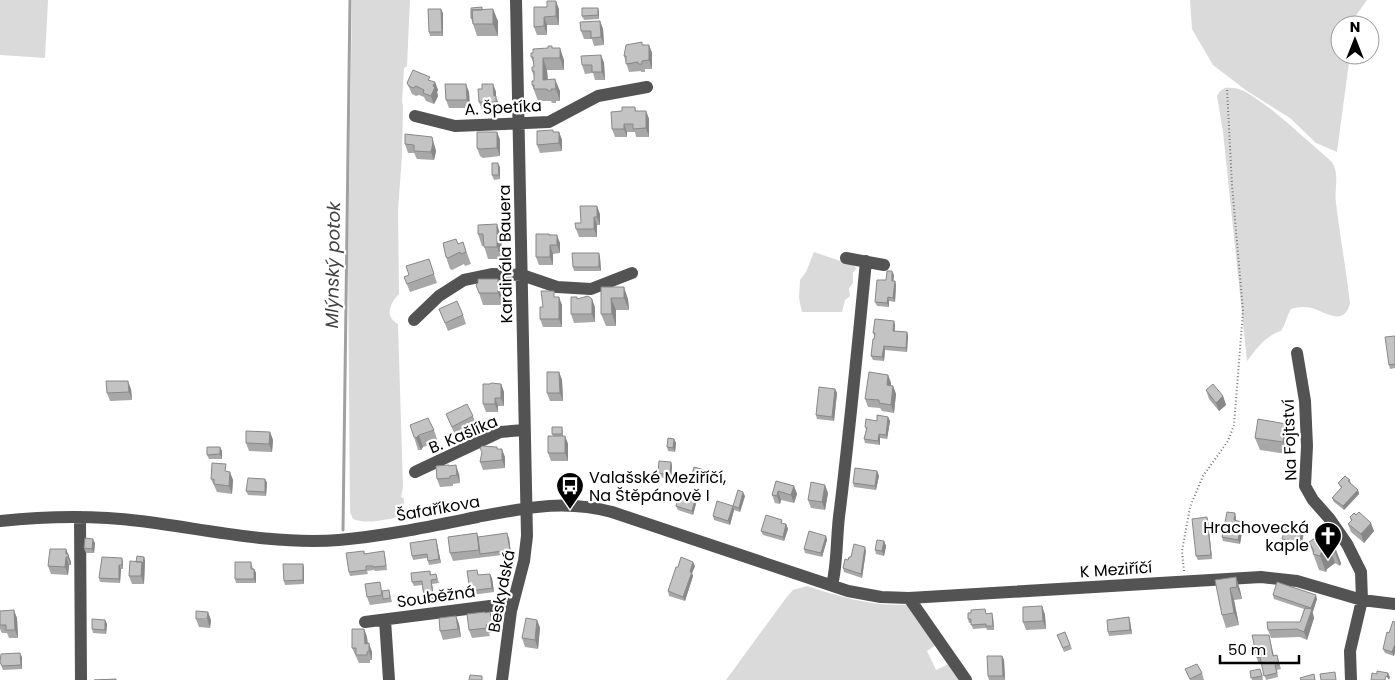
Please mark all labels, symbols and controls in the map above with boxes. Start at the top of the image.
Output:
north arrow [1330,15,1380,65]
text: N [1350,17,1360,37]
street label: A. Špetíka [464,94,542,121]
street label: Kardinála Bauera [493,184,518,324]
water label: Mlýnský potok [319,201,346,329]
street label: Na Fojtství [1277,399,1302,481]
street label: B. Kašlíka [425,410,501,459]
place label: Valašské Meziříčí, Na Štěpánově I [589,466,726,507]
bus stop icon: Valašské Meziříčí, Na Štěpánově I [555,471,585,510]
street label: Šafaříkova [394,490,482,527]
place label: Hrachovecká kaple [1203,516,1309,557]
church icon: Hrachovecká kaple [1313,521,1343,560]
street label: Beskydská [482,548,521,634]
street label: K Meziříčí [1079,556,1153,583]
street label: Souběžná [395,580,477,613]
scale bar [1220,632,1299,664]
text: 50 m [1228,639,1266,660]

